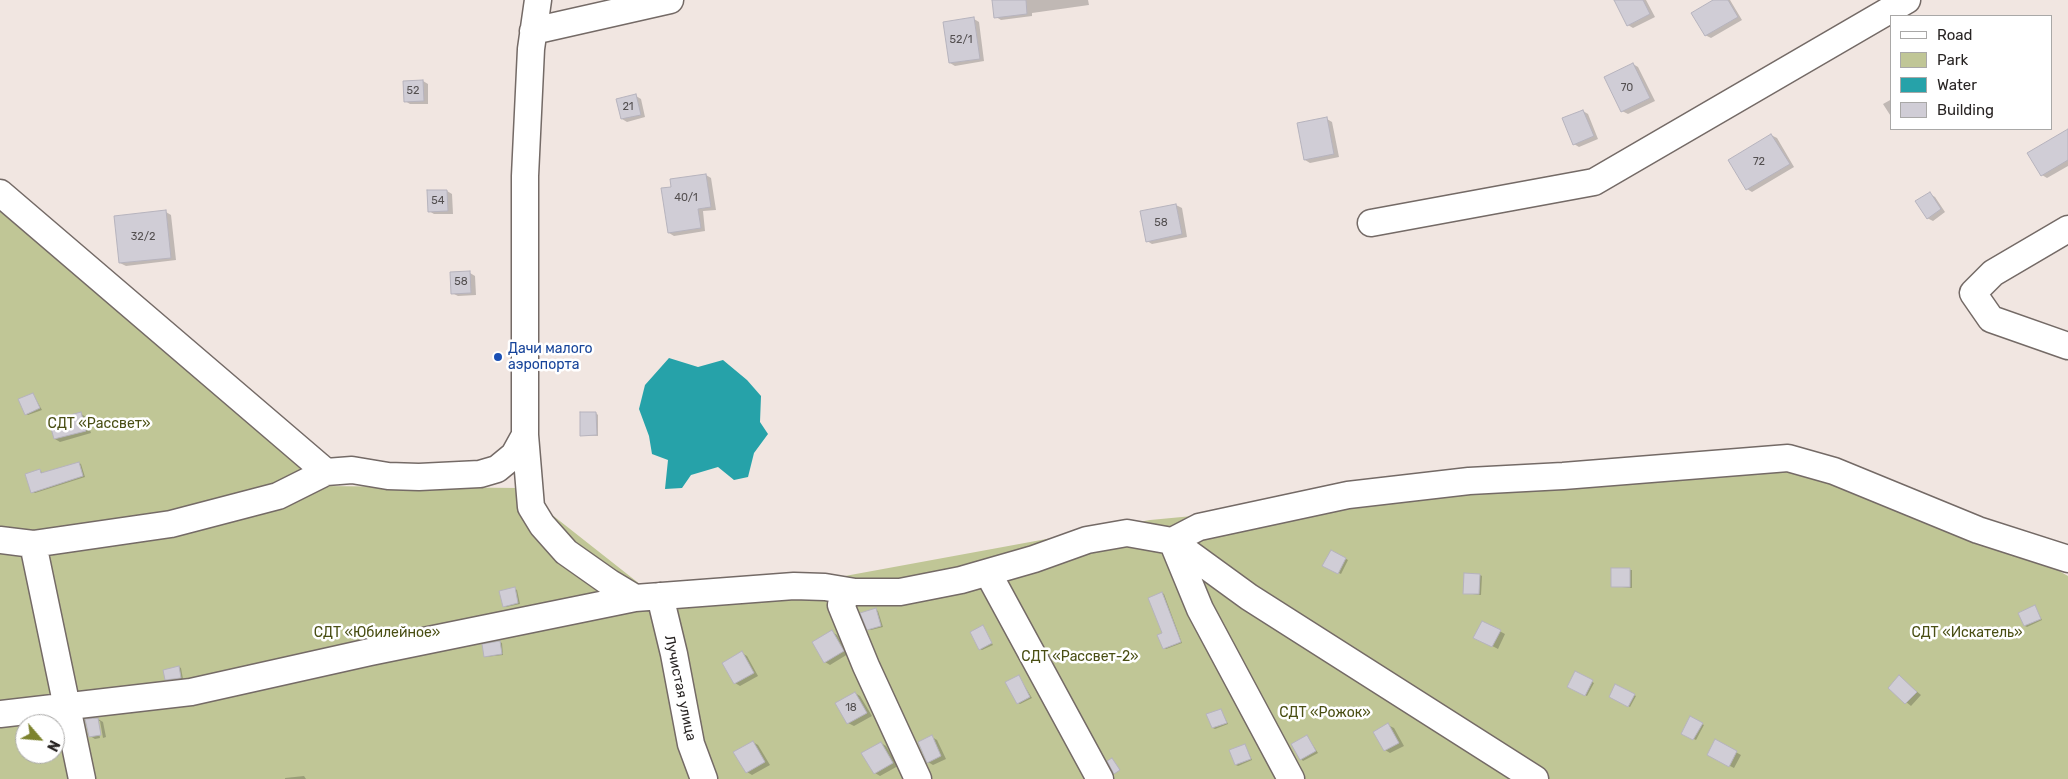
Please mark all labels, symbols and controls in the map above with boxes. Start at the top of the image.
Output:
legend [1890,15,2053,130]
text: Road [1937,26,1973,44]
house number: 52/1 [950,33,972,47]
text: Park [1937,51,1968,69]
text: Water [1937,76,1977,94]
house number: 70 [1621,81,1633,95]
house number: 52 [407,84,419,98]
house number: 21 [622,100,634,114]
text: Building [1937,101,1994,119]
house number: 72 [1753,155,1765,169]
house number: 40/1 [674,191,698,205]
house number: 54 [431,194,445,208]
house number: 58 [1154,216,1168,230]
house number: 32/2 [131,230,155,244]
house number: 58 [454,275,468,289]
place label: Дачи малого аэропорта [508,341,593,374]
marker: Дачи малого аэропорта [492,351,504,363]
park label: СДТ «Рассвет» [48,416,150,432]
park label: СДТ «Юбилейное» [314,625,440,641]
park label: СДТ «Искатель» [1911,625,2023,641]
street label: Лучистая улица [661,634,699,742]
park label: СДТ «Рассвет-2» [1021,649,1139,665]
house number: 18 [845,701,857,715]
park label: СДТ «Рожок» [1279,705,1371,721]
north arrow [15,714,65,764]
text: N [43,737,63,754]

